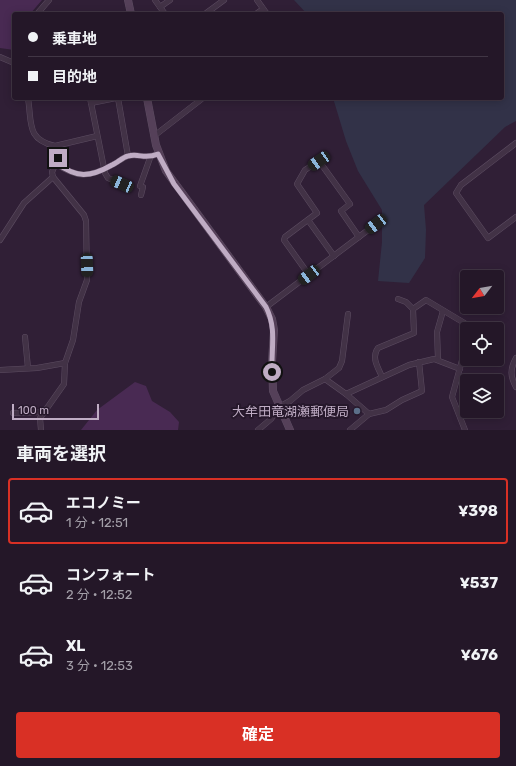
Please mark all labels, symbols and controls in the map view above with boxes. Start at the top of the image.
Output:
text: 乗車地 [52,30,97,48]
text: 目的地 [52,68,97,86]
route end [49,149,67,167]
car [306,149,332,173]
car [109,174,135,194]
car [363,212,389,236]
car [81,253,93,277]
car [296,263,322,287]
north arrow [460,270,504,314]
map controls [460,270,504,418]
button: locate [460,322,504,366]
route start [263,363,281,381]
button: layers [460,374,504,418]
scale bar [12,402,99,421]
text: 100 m [18,404,49,417]
place label: 大牟田竜湖瀬郵便局 [232,404,349,419]
marker: 大牟田竜湖瀬郵便局 [352,406,362,416]
text: 車両を選択 [16,443,106,465]
icon: car [18,493,54,529]
text: エコノミー [66,494,141,512]
text: ¥398 [458,502,498,520]
text: 1 分 · 12:51 [66,515,128,530]
icon: car [18,565,54,601]
text: コンフォート [66,566,156,584]
text: ¥537 [459,574,498,592]
text: 2 分 · 12:52 [66,587,132,602]
icon: car [18,637,54,673]
text: XL [66,637,85,655]
text: ¥676 [460,646,498,664]
text: 3 分 · 12:53 [66,658,133,673]
button: 確定 [16,712,500,758]

